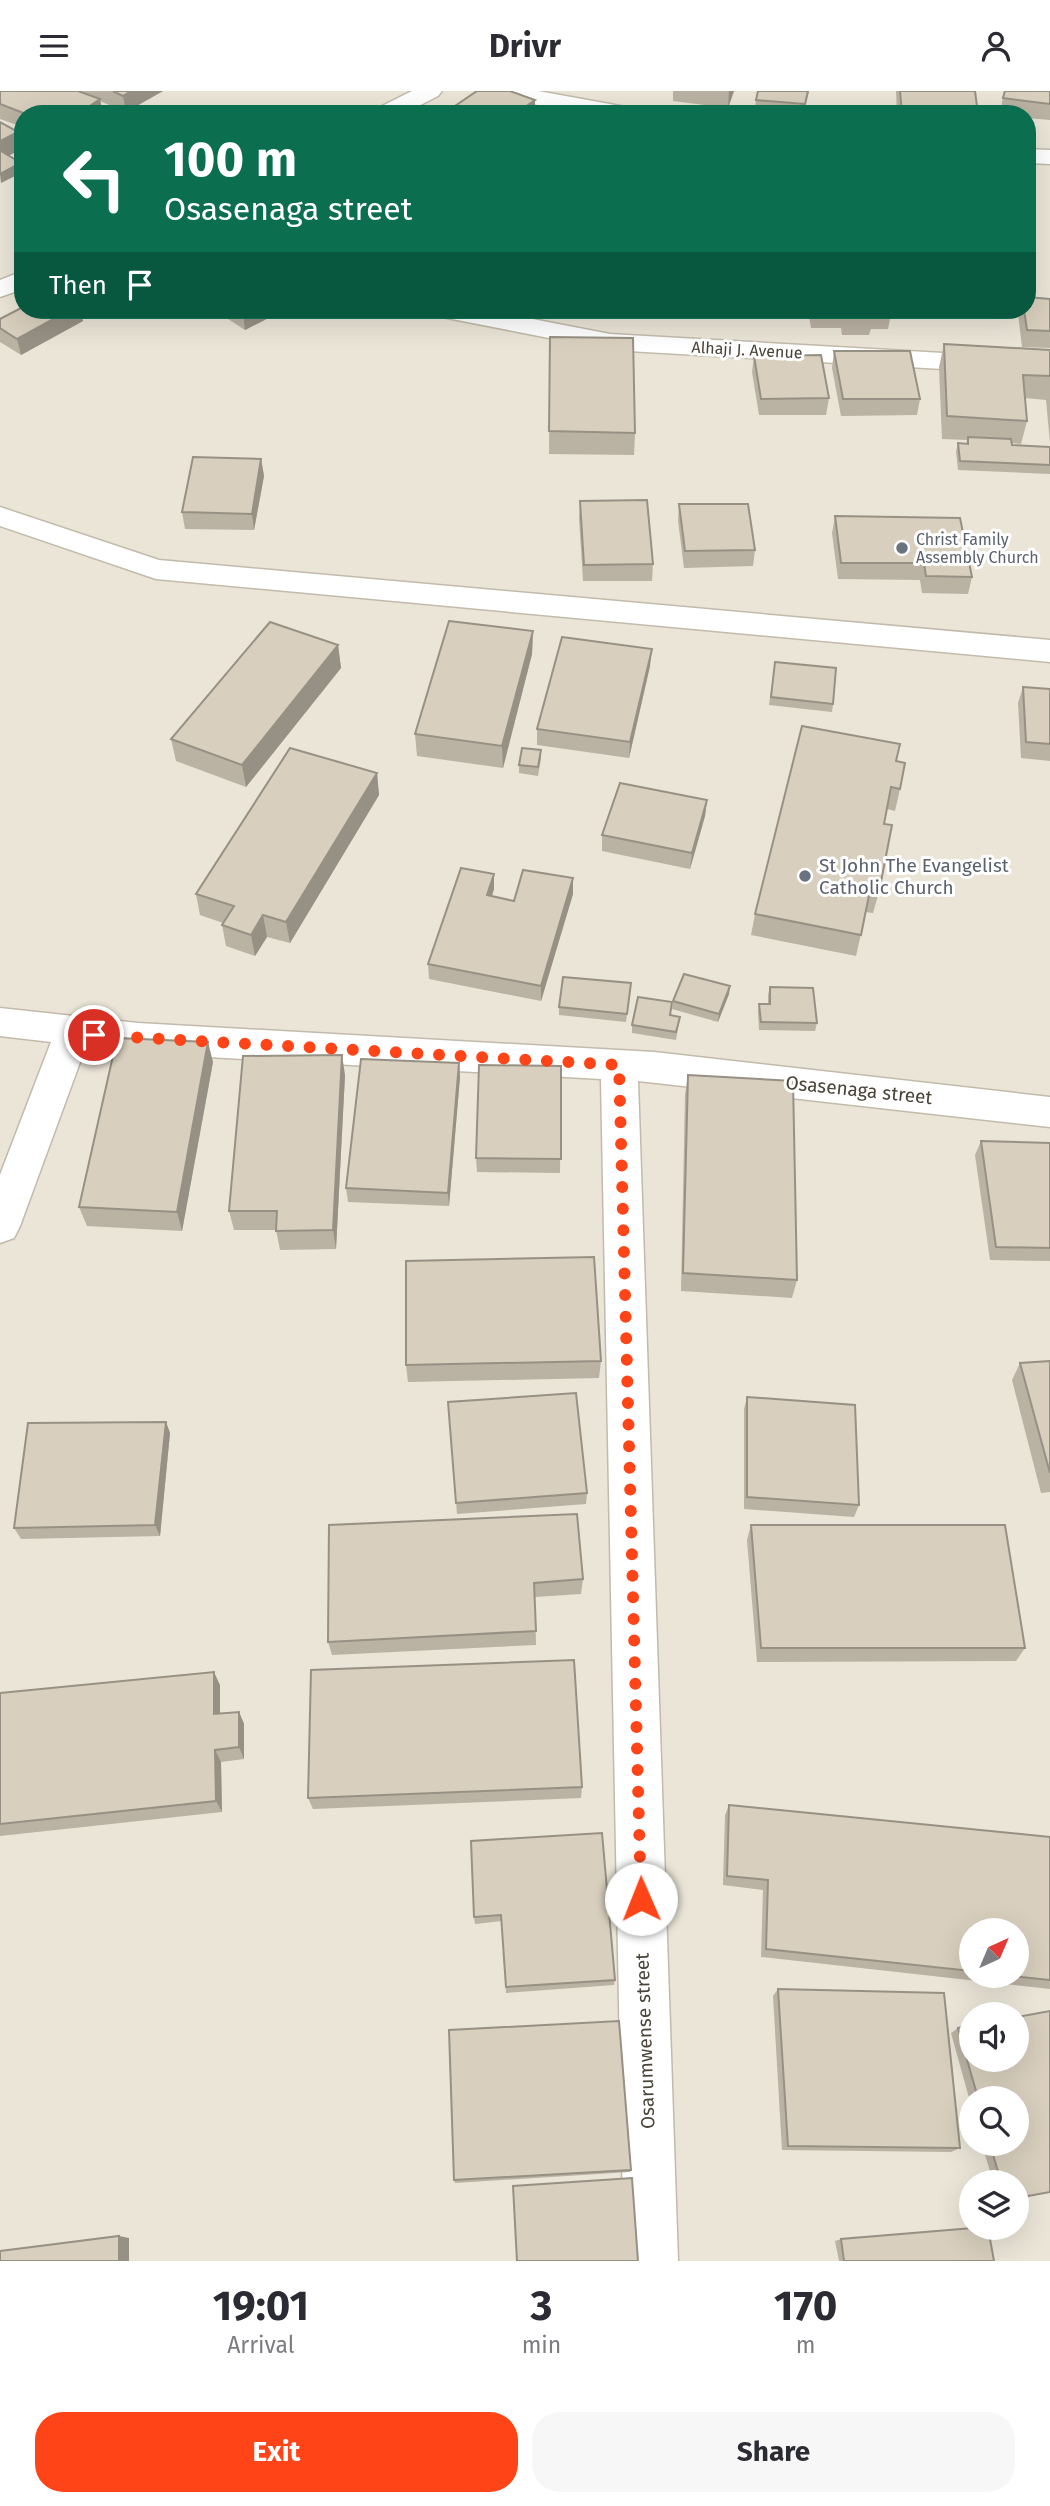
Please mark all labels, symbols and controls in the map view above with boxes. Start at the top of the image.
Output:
icon: menu [35,27,73,65]
text: Drivr [489,27,561,65]
icon: person [977,27,1015,65]
text: 100 m [164,130,297,189]
icon: left [49,133,140,224]
text: Osasenaga street [164,190,412,228]
icon: arrive [121,266,159,304]
text: Then [49,270,107,301]
street label: Alhaji J. Avenue [691,338,803,362]
place label: Christ Family Assembly Church [916,530,1039,567]
marker: Christ Family Assembly Church [894,540,910,556]
place label: St John The Evangelist Catholic Church [819,854,1009,899]
marker: St John The Evangelist Catholic Church [797,868,813,884]
pin [64,1005,124,1065]
icon: arrive [75,1016,113,1054]
street label: Osasenaga street [784,1071,934,1109]
position arrow [604,1862,678,1936]
north arrow [959,1918,1029,1988]
map controls [959,1918,1029,2240]
street label: Osarumwense street [630,1952,660,2129]
button: sound [959,2002,1029,2072]
button: search [959,2086,1029,2156]
button: layers [959,2170,1029,2240]
text: 19:01 [213,2281,309,2331]
text: 3 [531,2281,552,2331]
text: 170 [774,2281,837,2331]
text: Arrival [227,2331,295,2359]
text: min [522,2331,561,2359]
text: m [796,2331,816,2359]
button: Exit [35,2412,518,2492]
button: Share [532,2412,1015,2492]

